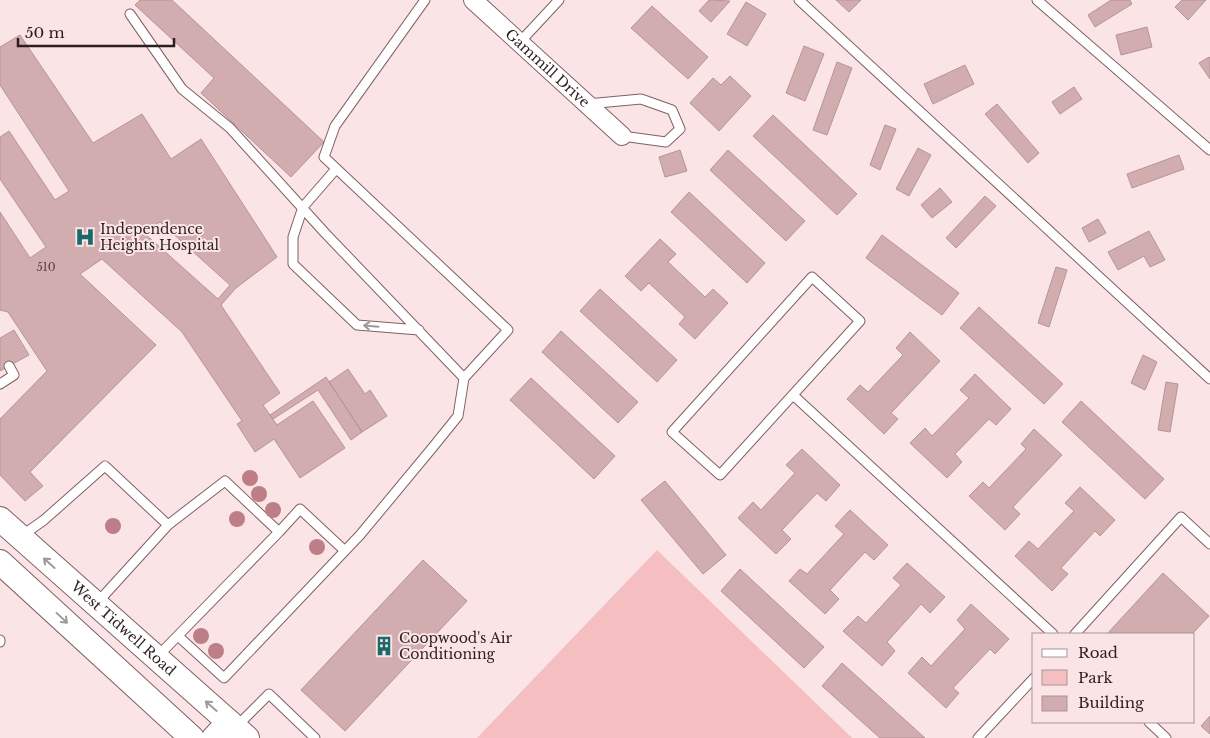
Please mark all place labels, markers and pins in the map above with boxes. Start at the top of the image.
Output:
place label: Independence Heights Hospital [100,220,219,254]
hospital icon: Independence Heights Hospital [74,226,96,248]
place label: Coopwood's Air Conditioning [399,629,512,663]
building icon: Coopwood's Air Conditioning [373,635,395,657]

